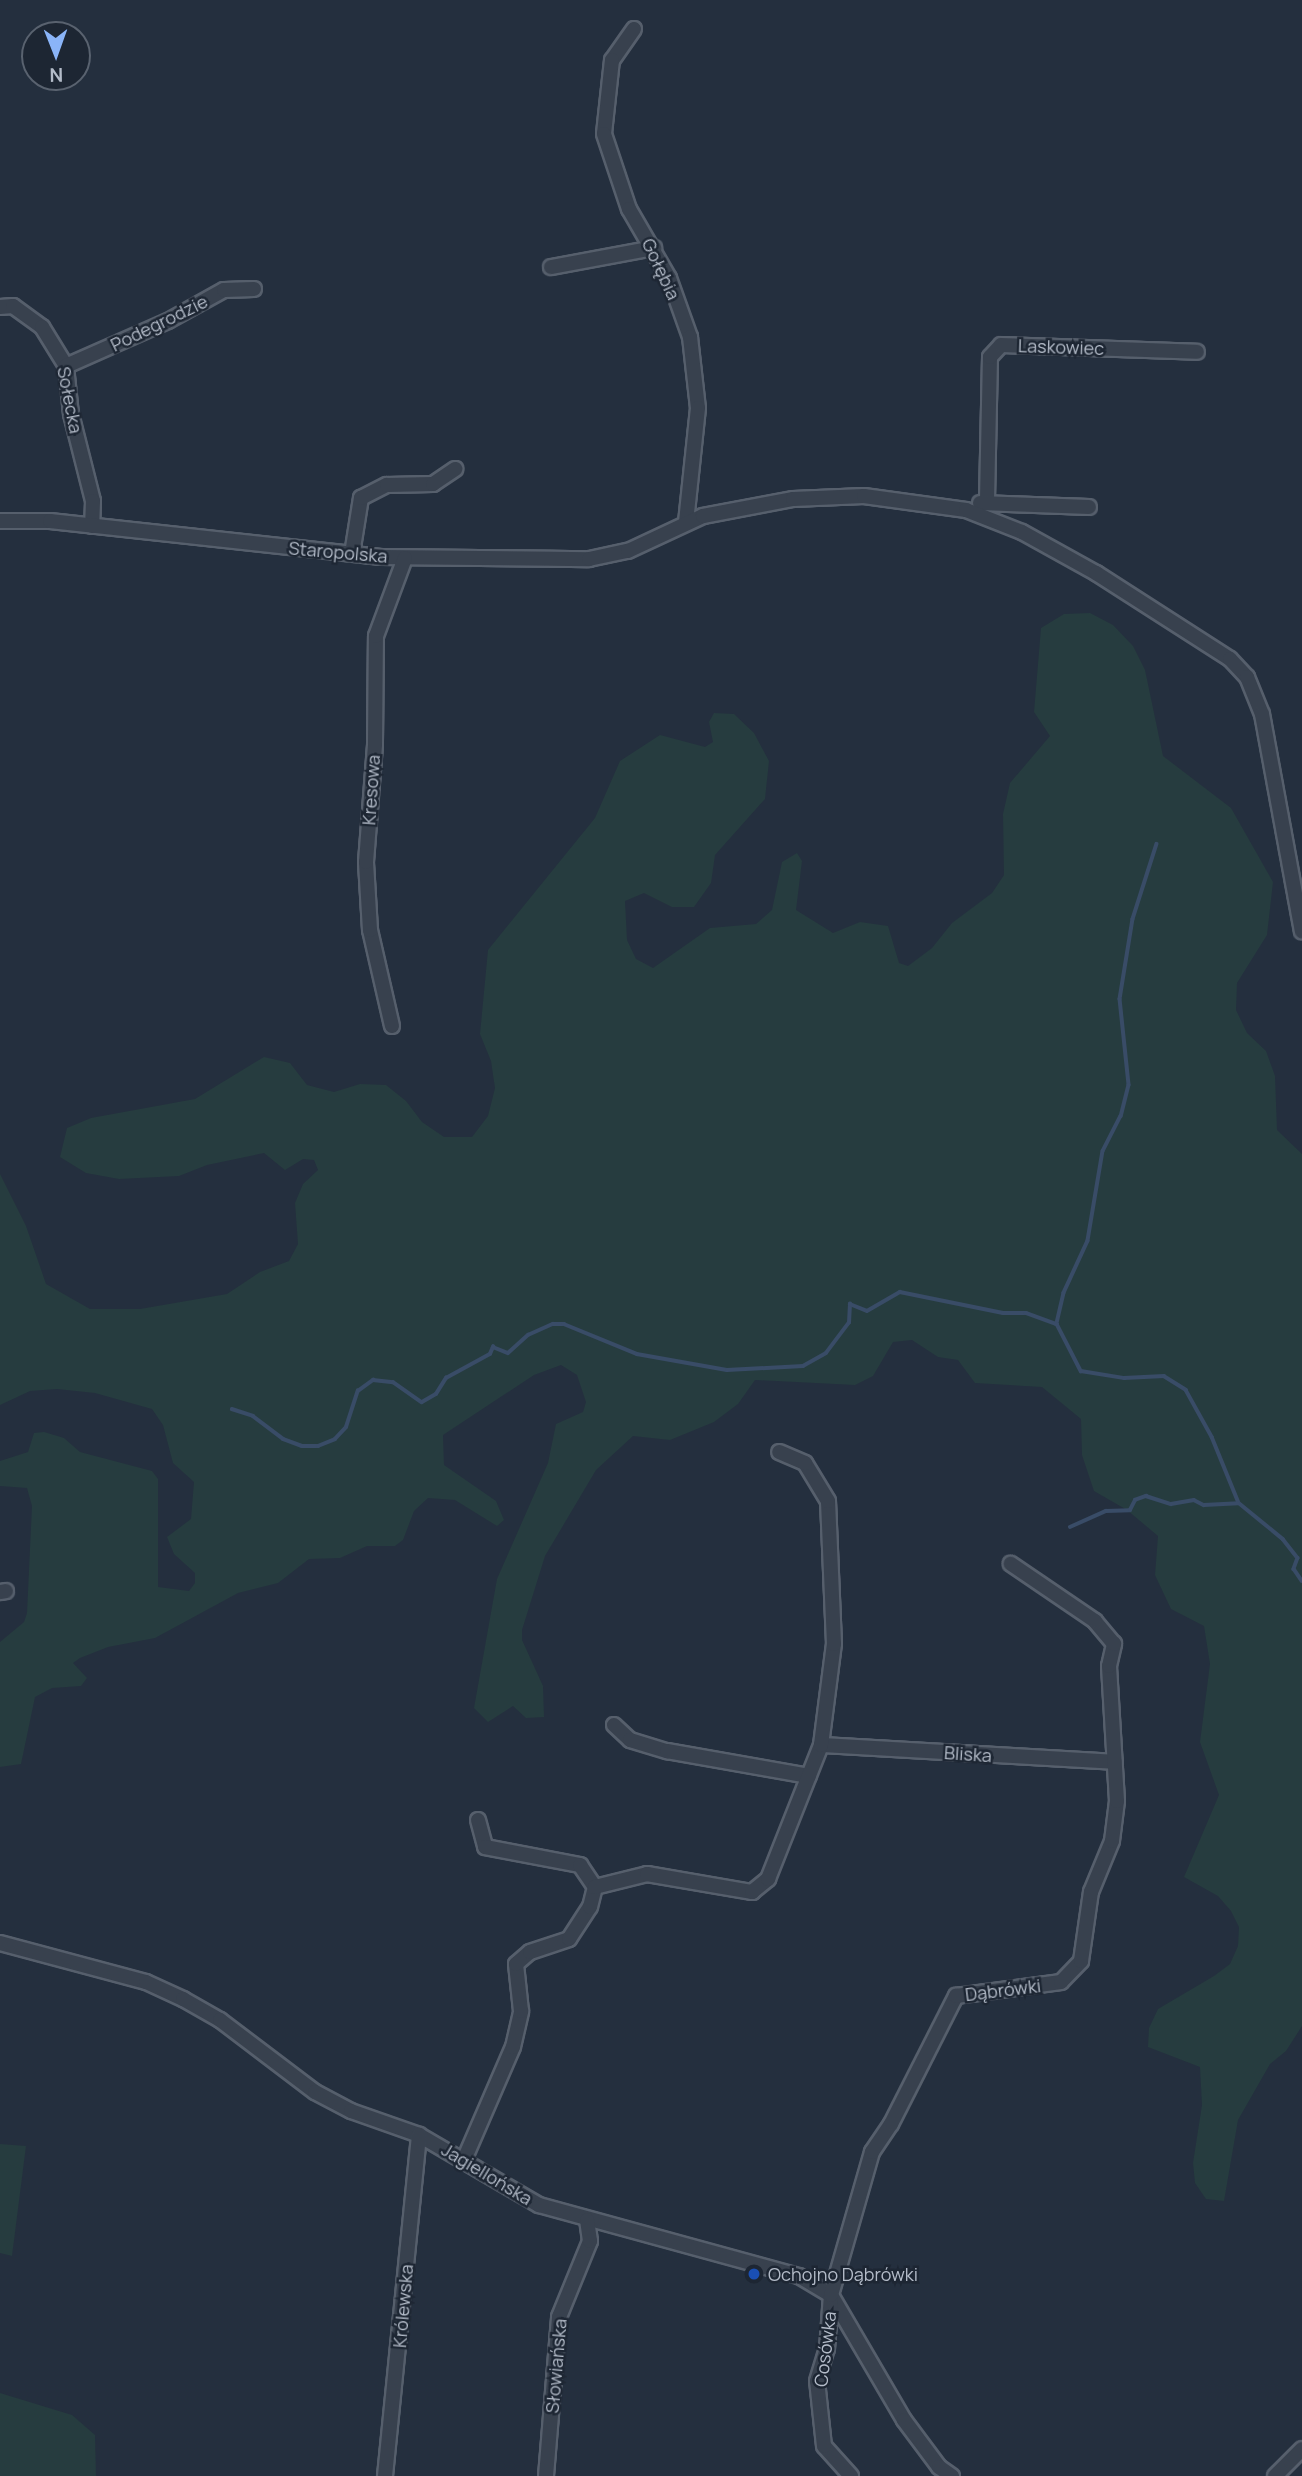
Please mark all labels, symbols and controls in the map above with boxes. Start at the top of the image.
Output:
north arrow [21,21,91,91]
text: N [49,62,63,88]
street label: Gołębia [637,235,685,303]
street label: Podegrodzie [107,290,211,356]
street label: Laskowiec [1018,335,1104,359]
street label: Sołecka [53,365,87,435]
street label: Staropolska [288,537,388,567]
street label: Kresowa [358,754,384,826]
street label: Bliska [943,1742,993,1766]
street label: Dąbrówki [964,1975,1042,2005]
street label: Jagiellońska [438,2139,536,2209]
street label: Królewska [389,2263,417,2349]
place label: Ochojno Dąbrówki [768,2263,918,2285]
marker: Ochojno Dąbrówki [746,2266,762,2282]
street label: Cosówka [810,2310,840,2388]
street label: Słowiańska [541,2318,571,2414]

